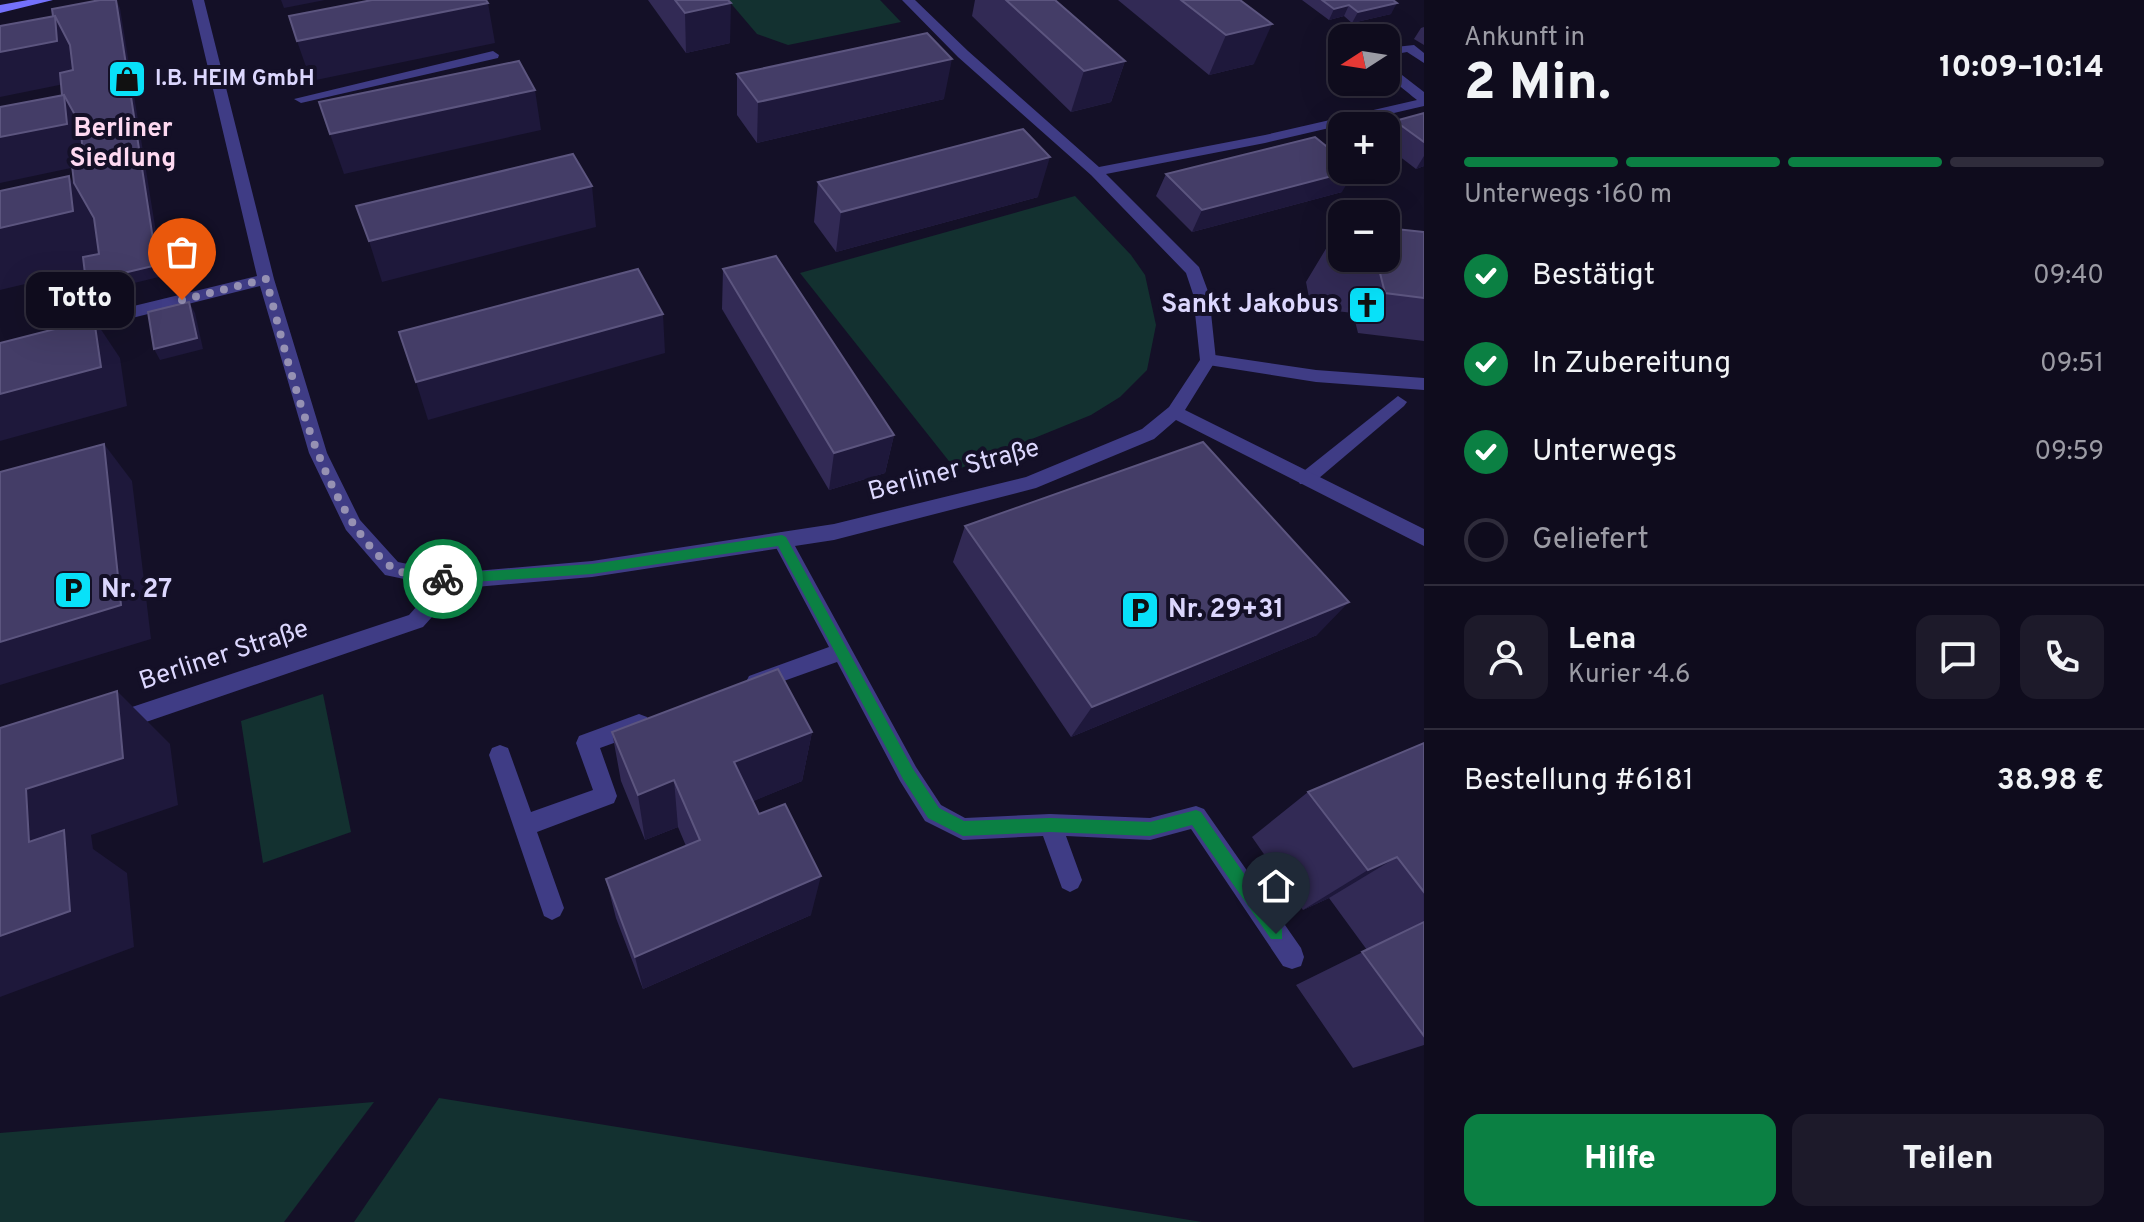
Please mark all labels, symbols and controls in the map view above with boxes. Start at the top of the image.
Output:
text: Ankunft in [1464,22,1585,55]
north arrow [1328,24,1400,96]
map controls [1328,24,1400,272]
text: 10:09–10:14 [1939,50,2104,87]
text: 2 Min. [1464,52,1611,118]
shop icon: I.B. HEIM GmbH [106,58,148,100]
place label: I.B. HEIM GmbH [155,66,315,93]
button: + [1328,112,1400,184]
district label: Berliner Siedlung [70,113,176,176]
text: Unterwegs · 160 m [1464,179,1672,212]
button: − [1328,200,1400,272]
pin [148,218,216,300]
icon: bag [160,230,204,274]
icon: check [1464,254,1508,298]
text: Bestätigt [1532,258,1655,295]
text: 09:40 [2033,260,2104,293]
callout: Totto [26,272,134,328]
text: Totto [48,283,112,316]
church icon: Sankt Jakobus [1346,284,1388,326]
place label: Sankt Jakobus [1161,289,1339,322]
icon: check [1464,342,1508,386]
text: In Zubereitung [1532,346,1731,383]
text: 09:51 [2040,348,2104,381]
icon: check [1464,430,1508,474]
street label: Berliner Straße [865,432,1043,510]
text: Unterwegs [1532,434,1677,471]
text: 09:59 [2035,436,2104,469]
text: Geliefert [1532,522,1649,559]
courier [403,539,483,619]
icon: bike [421,557,465,601]
parking icon: Nr. 27 [52,569,94,611]
place label: Nr. 27 [101,574,172,607]
parking icon: Nr. 29+31 [1119,589,1161,631]
place label: Nr. 29+31 [1168,594,1284,627]
street label: Berliner Straße [135,613,313,699]
button: person [1464,615,1548,699]
button: chat [1916,615,2000,699]
button: phone [2020,615,2104,699]
text: Lena [1568,622,1636,659]
text: Kurier · 4.6 [1568,659,1691,692]
text: Bestellung #6181 [1464,763,1694,800]
text: 38.98 € [1997,763,2104,800]
pin [1242,852,1310,934]
icon: home [1254,864,1298,908]
button: Hilfe [1464,1114,1776,1206]
button: Teilen [1792,1114,2104,1206]

